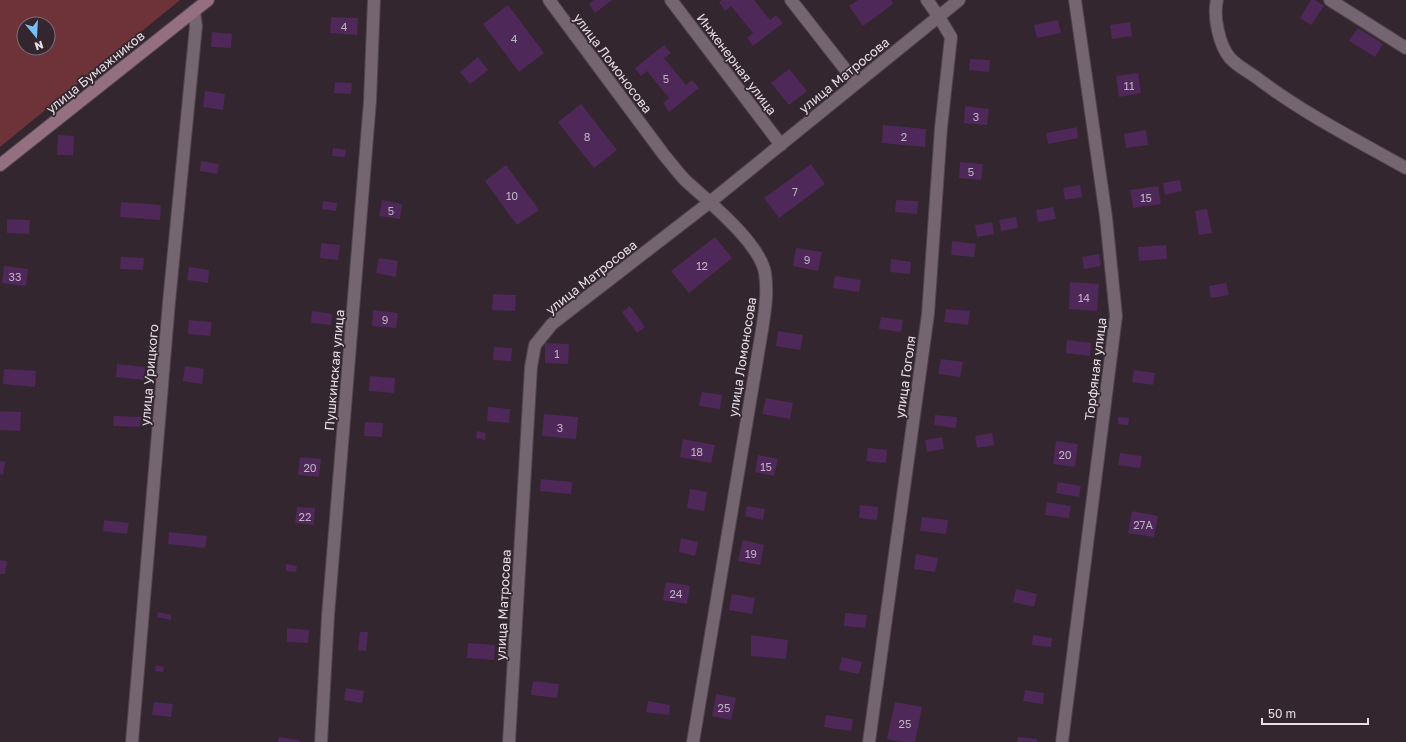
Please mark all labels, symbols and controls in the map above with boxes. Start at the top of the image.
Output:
street label: улица Ломоносова [570,10,656,116]
street label: Инженерная улица [694,10,780,118]
north arrow [16,16,56,56]
house number: 4 [341,20,348,33]
street label: улица Бумажников [42,27,148,117]
house number: 4 [511,32,518,45]
street label: улица Матросова [796,34,892,116]
text: N [33,39,45,53]
house number: 5 [663,72,669,85]
house number: 11 [1124,79,1134,92]
house number: 3 [973,110,979,123]
house number: 8 [584,130,591,143]
house number: 2 [901,130,907,143]
house number: 5 [968,165,974,178]
house number: 7 [792,185,798,198]
house number: 10 [506,189,518,202]
house number: 15 [1140,191,1152,204]
house number: 5 [388,204,394,217]
street label: улица Матросова [542,236,640,318]
house number: 9 [804,253,810,266]
house number: 12 [696,259,708,272]
house number: 33 [9,270,21,283]
house number: 14 [1078,291,1090,304]
street label: улица Ломоносова [725,296,759,418]
street label: Пушкинская улица [321,309,347,431]
house number: 9 [382,313,388,326]
street label: Торфяная улица [1081,317,1109,421]
street label: улица Урицкого [137,323,161,427]
street label: улица Гоголя [891,335,919,419]
house number: 1 [554,347,560,360]
house number: 3 [557,421,563,434]
house number: 18 [691,445,703,458]
house number: 20 [1058,448,1072,461]
house number: 15 [760,460,772,473]
house number: 20 [303,461,317,474]
house number: 22 [299,510,311,523]
house number: 27А [1133,518,1153,531]
house number: 19 [745,547,757,560]
street label: улица Матросова [492,549,514,661]
house number: 24 [669,587,683,600]
scale bar [1262,700,1368,726]
house number: 25 [718,701,730,714]
text: 50 m [1268,706,1296,721]
house number: 25 [899,717,911,730]

